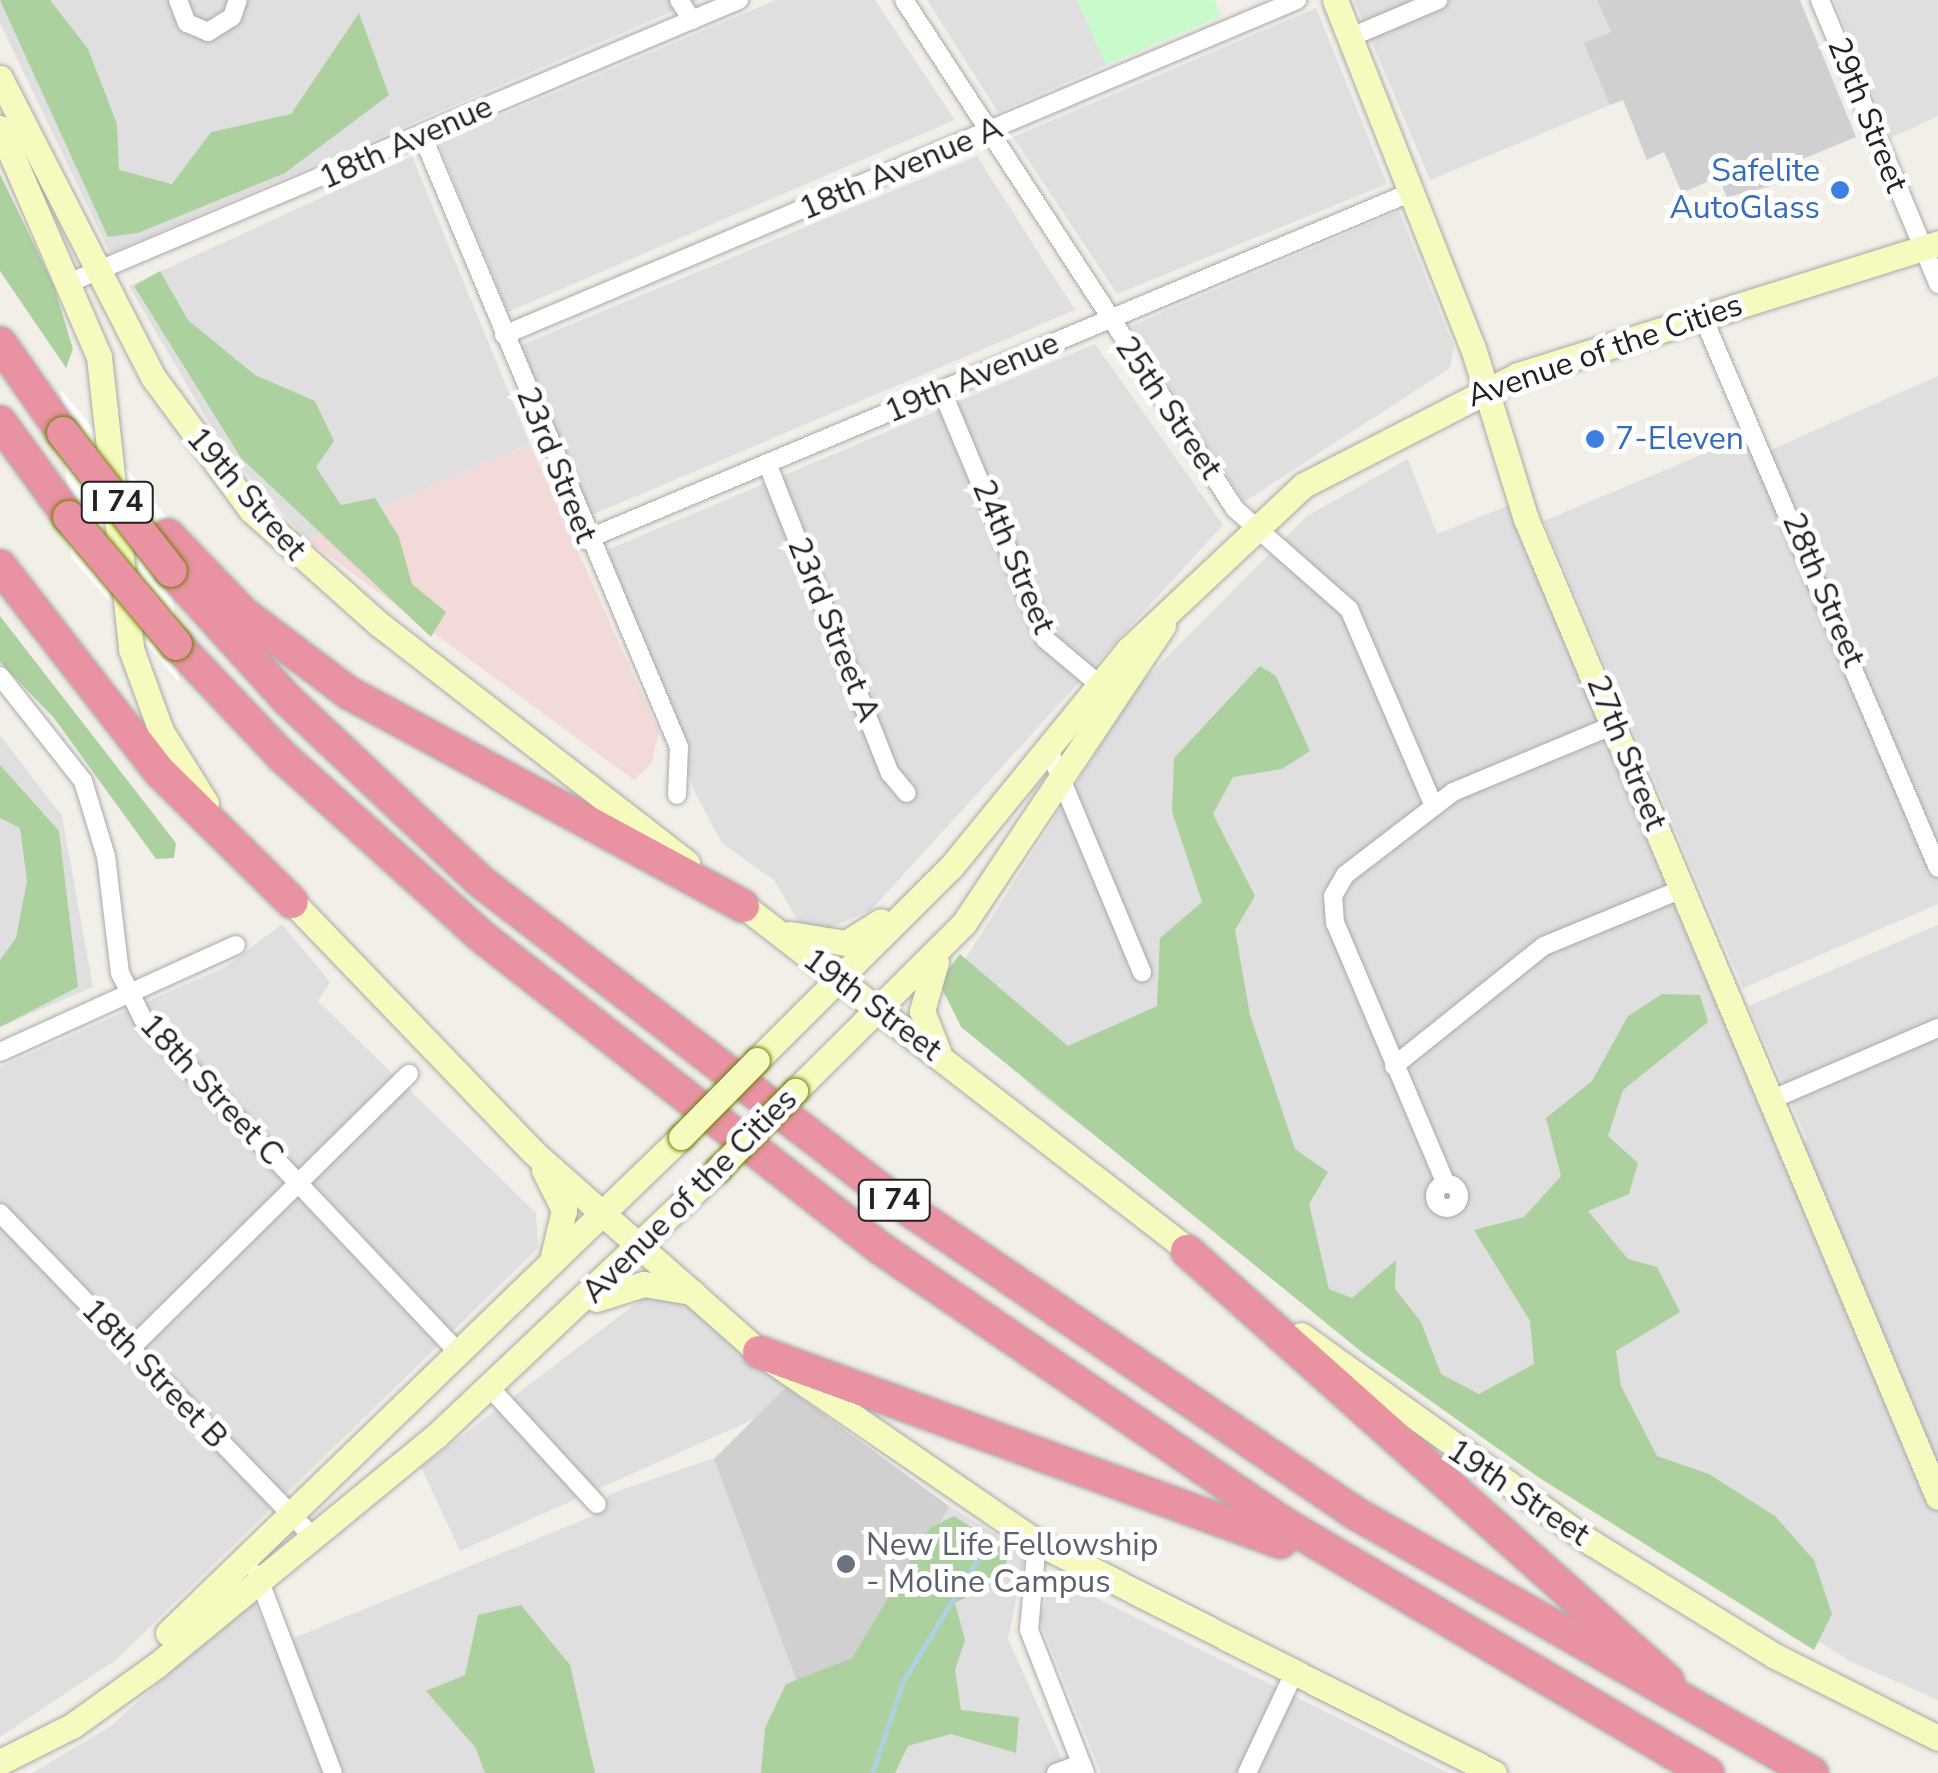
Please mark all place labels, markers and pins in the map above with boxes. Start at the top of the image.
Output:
place label: Safelite AutoGlass [1669,153,1820,228]
marker: Safelite AutoGlass [1829,179,1851,201]
place label: 7-Eleven [1615,420,1744,458]
marker: 7-Eleven [1584,428,1606,450]
place label: New Life Fellowship - Moline Campus [866,1527,1158,1602]
marker: New Life Fellowship - Moline Campus [835,1553,857,1575]

